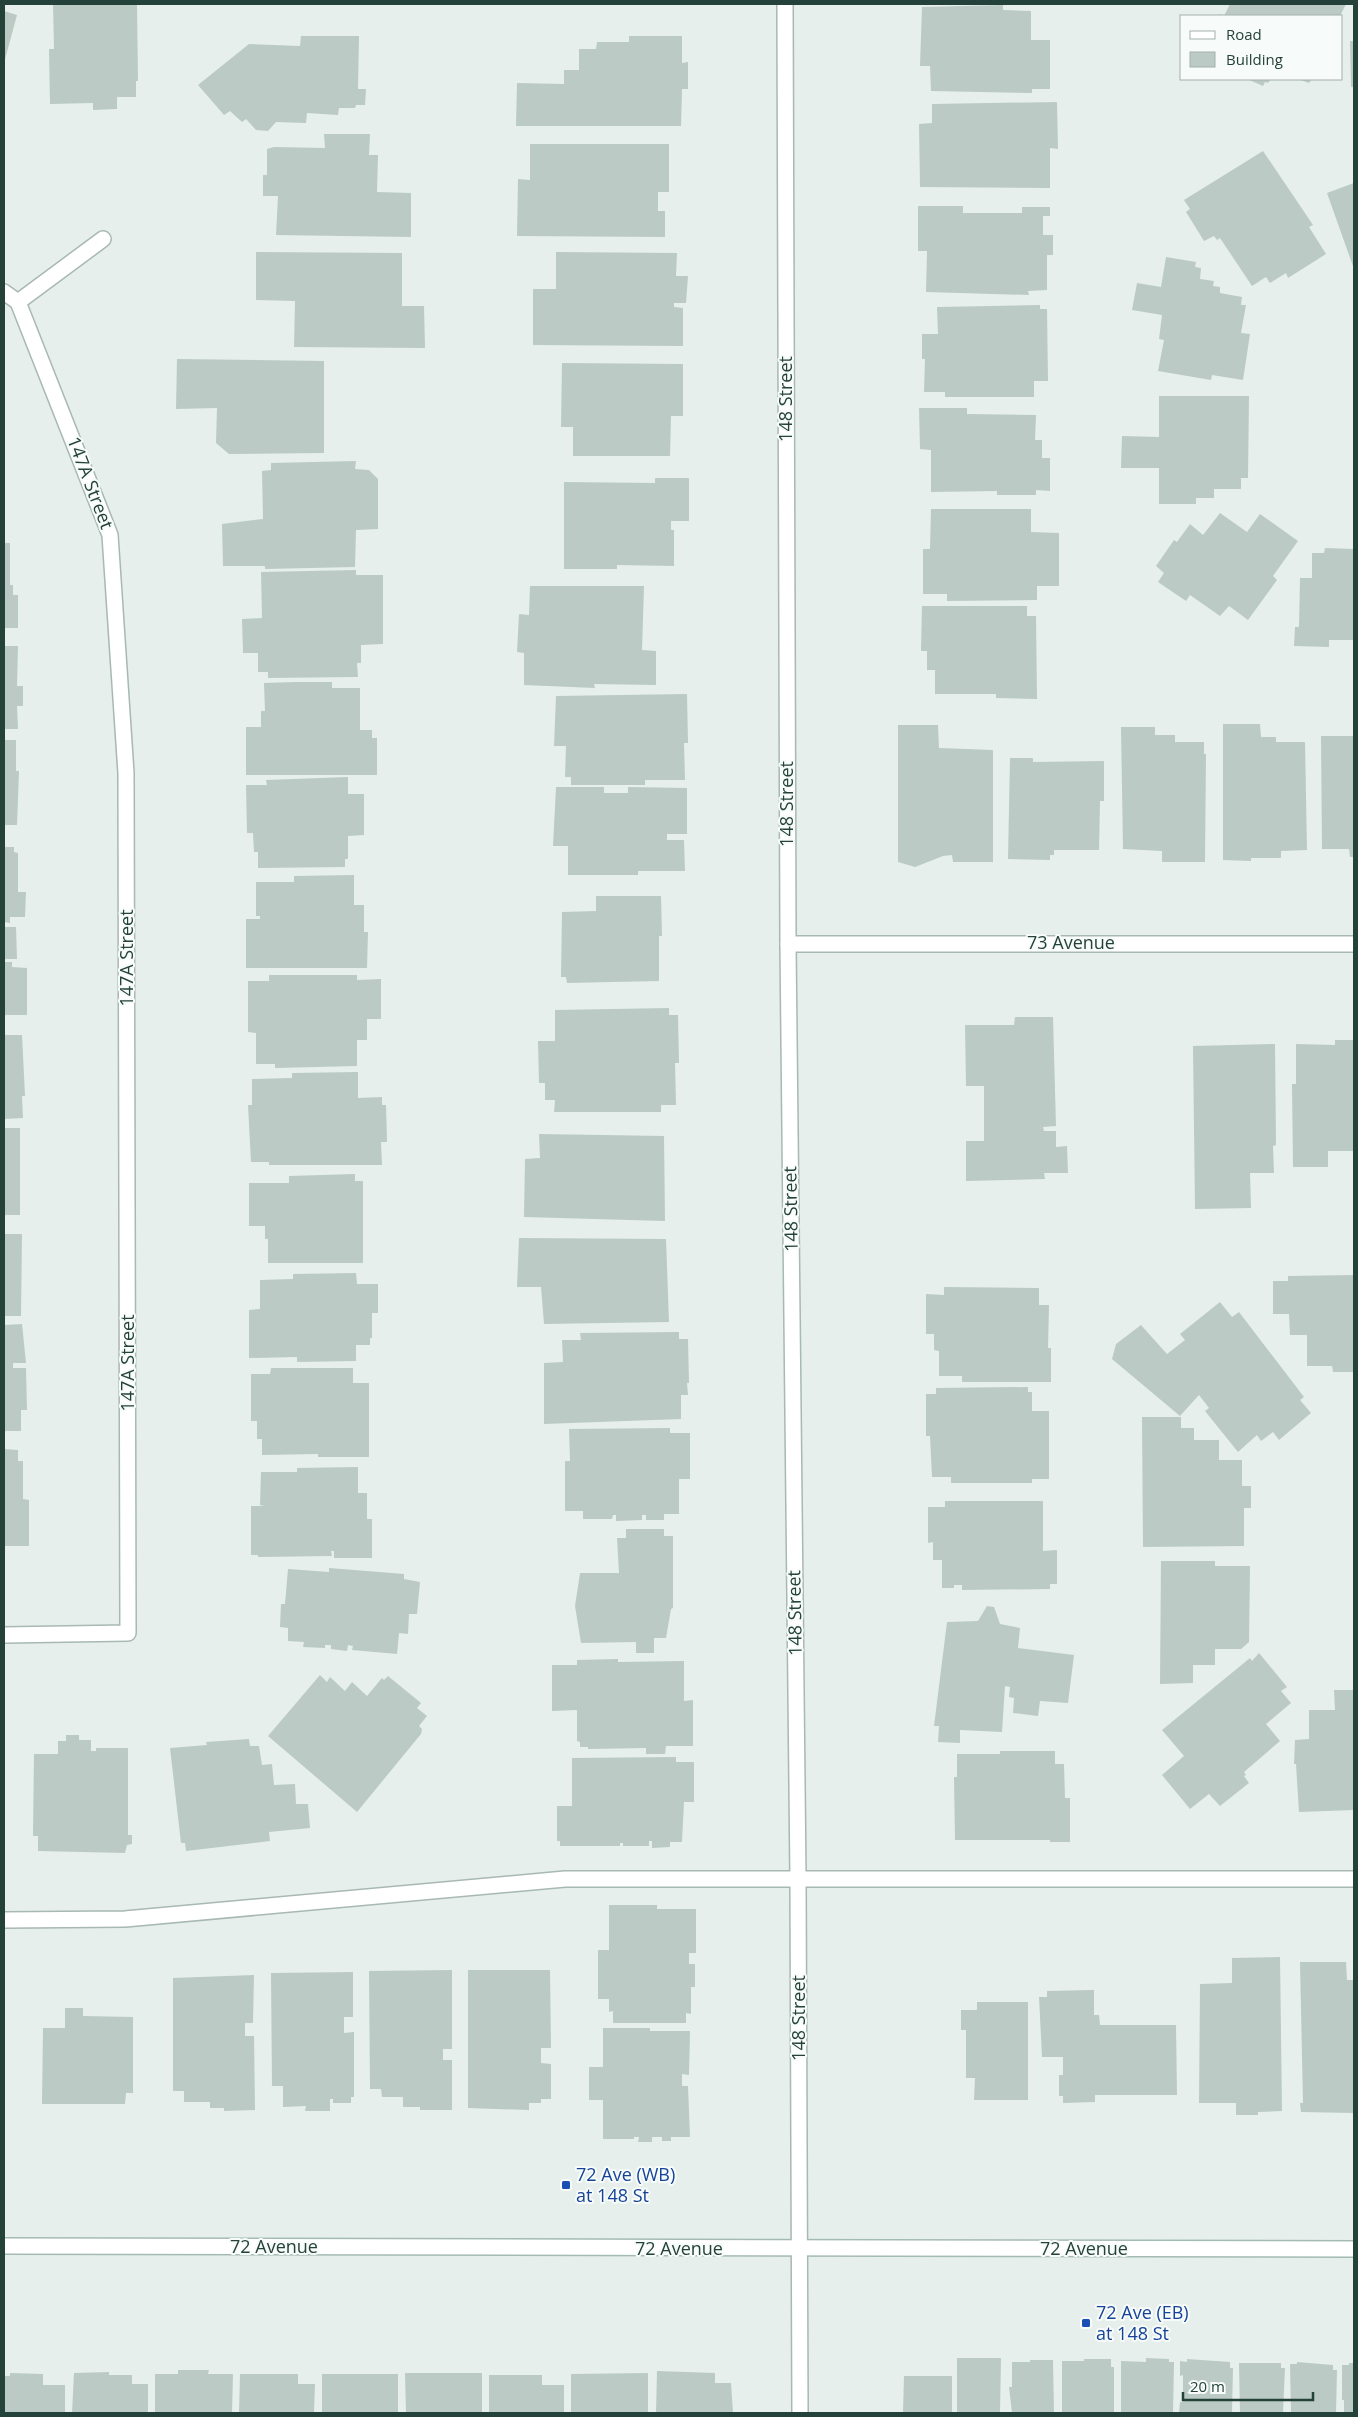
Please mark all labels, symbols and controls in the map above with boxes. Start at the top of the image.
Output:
legend [1180,15,1343,80]
text: Road [1226,24,1262,44]
text: Building [1226,49,1283,69]
street label: 148 Street [773,356,797,442]
street label: 147A Street [62,433,120,532]
street label: 148 Street [774,761,798,847]
street label: 147A Street [114,909,138,1007]
street label: 73 Avenue [1027,930,1115,954]
street label: 148 Street [777,1166,803,1252]
street label: 147A Street [115,1314,139,1412]
street label: 148 Street [781,1570,807,1656]
street label: 148 Street [786,1975,810,2061]
place label: 72 Ave (WB) at 148 St [576,2162,675,2207]
marker: 72 Ave (WB) at 148 St [560,2179,572,2191]
street label: 72 Avenue [230,2234,318,2258]
street label: 72 Avenue [635,2236,723,2260]
street label: 72 Avenue [1040,2236,1128,2260]
place label: 72 Ave (EB) at 148 St [1096,2300,1189,2345]
marker: 72 Ave (EB) at 148 St [1080,2317,1092,2329]
scale bar [1183,2370,1313,2402]
text: 20 m [1190,2376,1225,2396]

